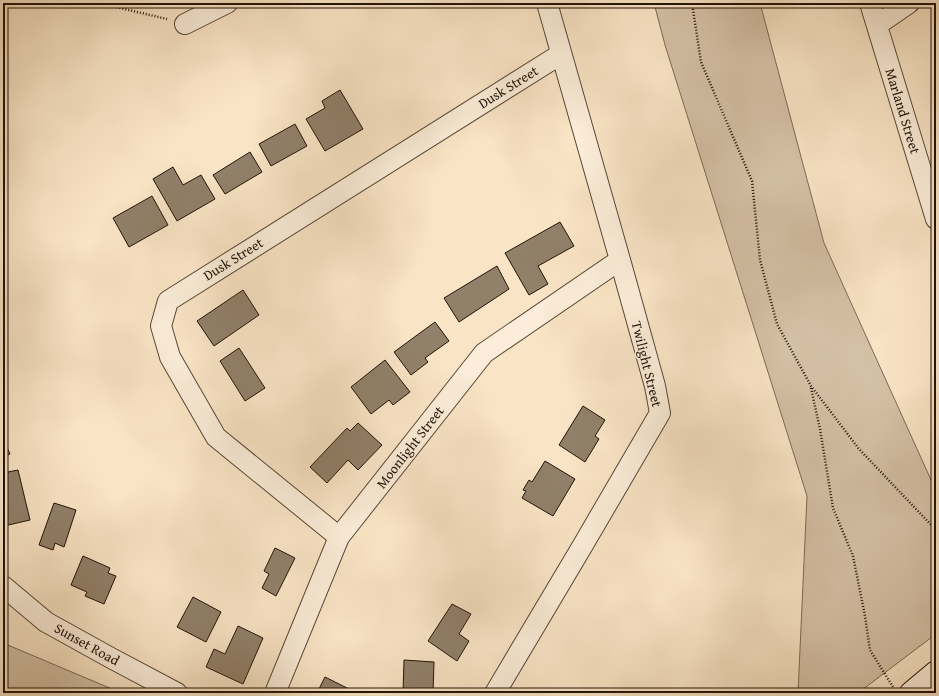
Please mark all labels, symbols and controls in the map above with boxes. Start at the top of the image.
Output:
street label: Dusk Street [474,61,542,113]
street label: Marland Street [881,66,925,156]
street label: Dusk Street [199,233,267,285]
street label: Twilight Street [627,319,667,409]
street label: Moonlight Street [371,401,449,492]
street label: Sunset Road [51,618,124,670]

